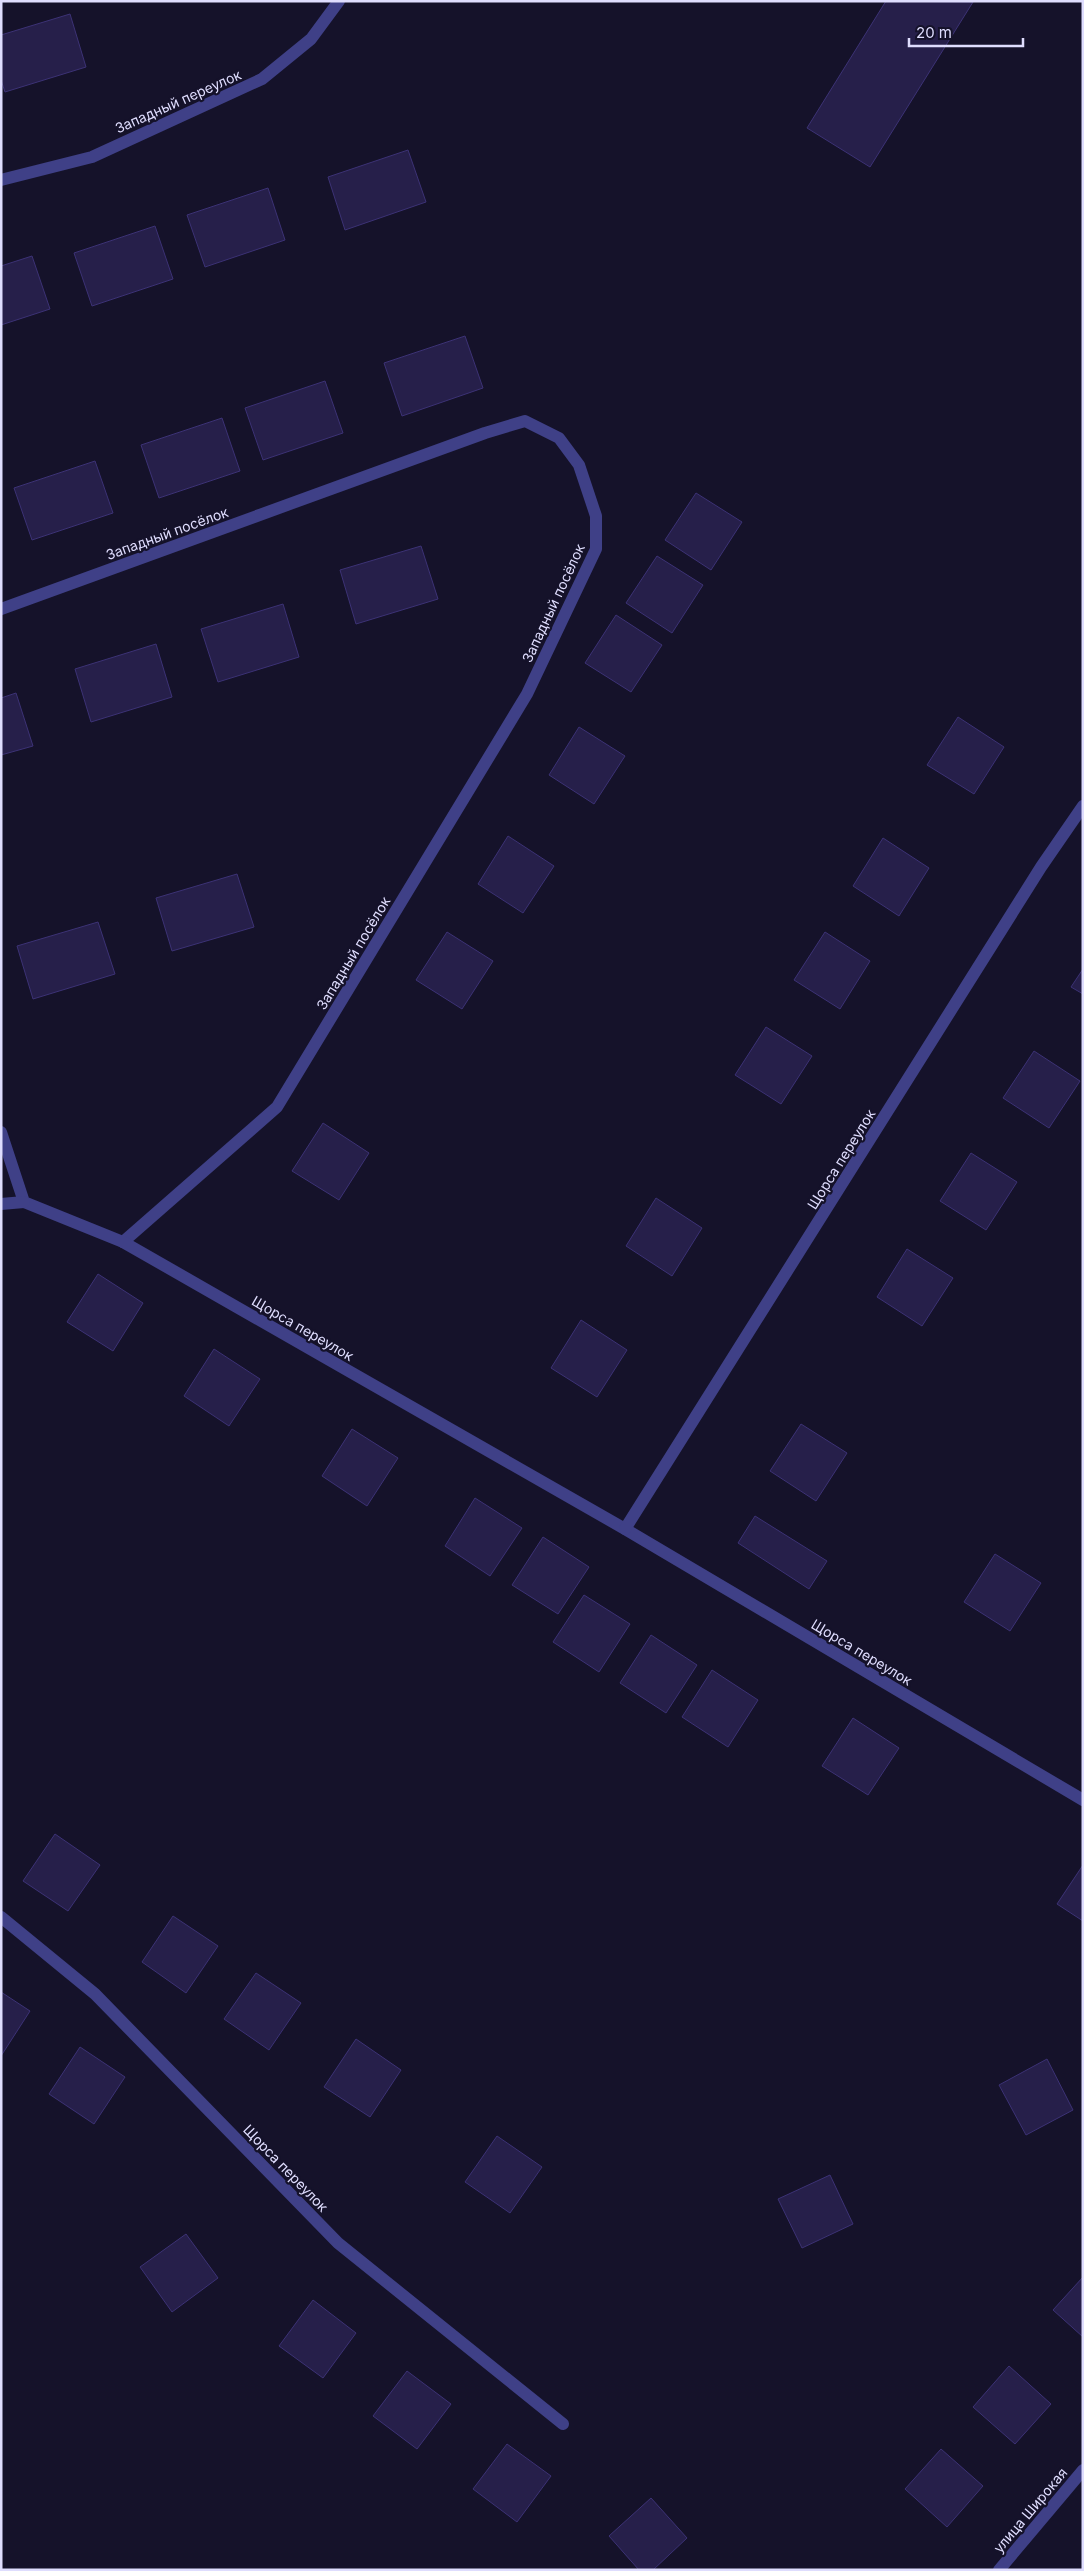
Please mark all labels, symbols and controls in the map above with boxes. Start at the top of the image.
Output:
scale bar [909,15,1023,47]
text: 20 m [916,23,952,42]
street label: Западный переулок [112,65,244,136]
street label: Западный посёлок [103,503,231,563]
street label: Западный посёлок [518,541,588,665]
street label: Западный посёлок [312,893,394,1013]
street label: Щорса переулок [803,1106,879,1212]
street label: Щорса переулок [249,1292,357,1364]
street label: Щорса переулок [808,1615,916,1689]
street label: Щорса переулок [240,2121,332,2215]
street label: улица Широкая [990,2464,1070,2556]

